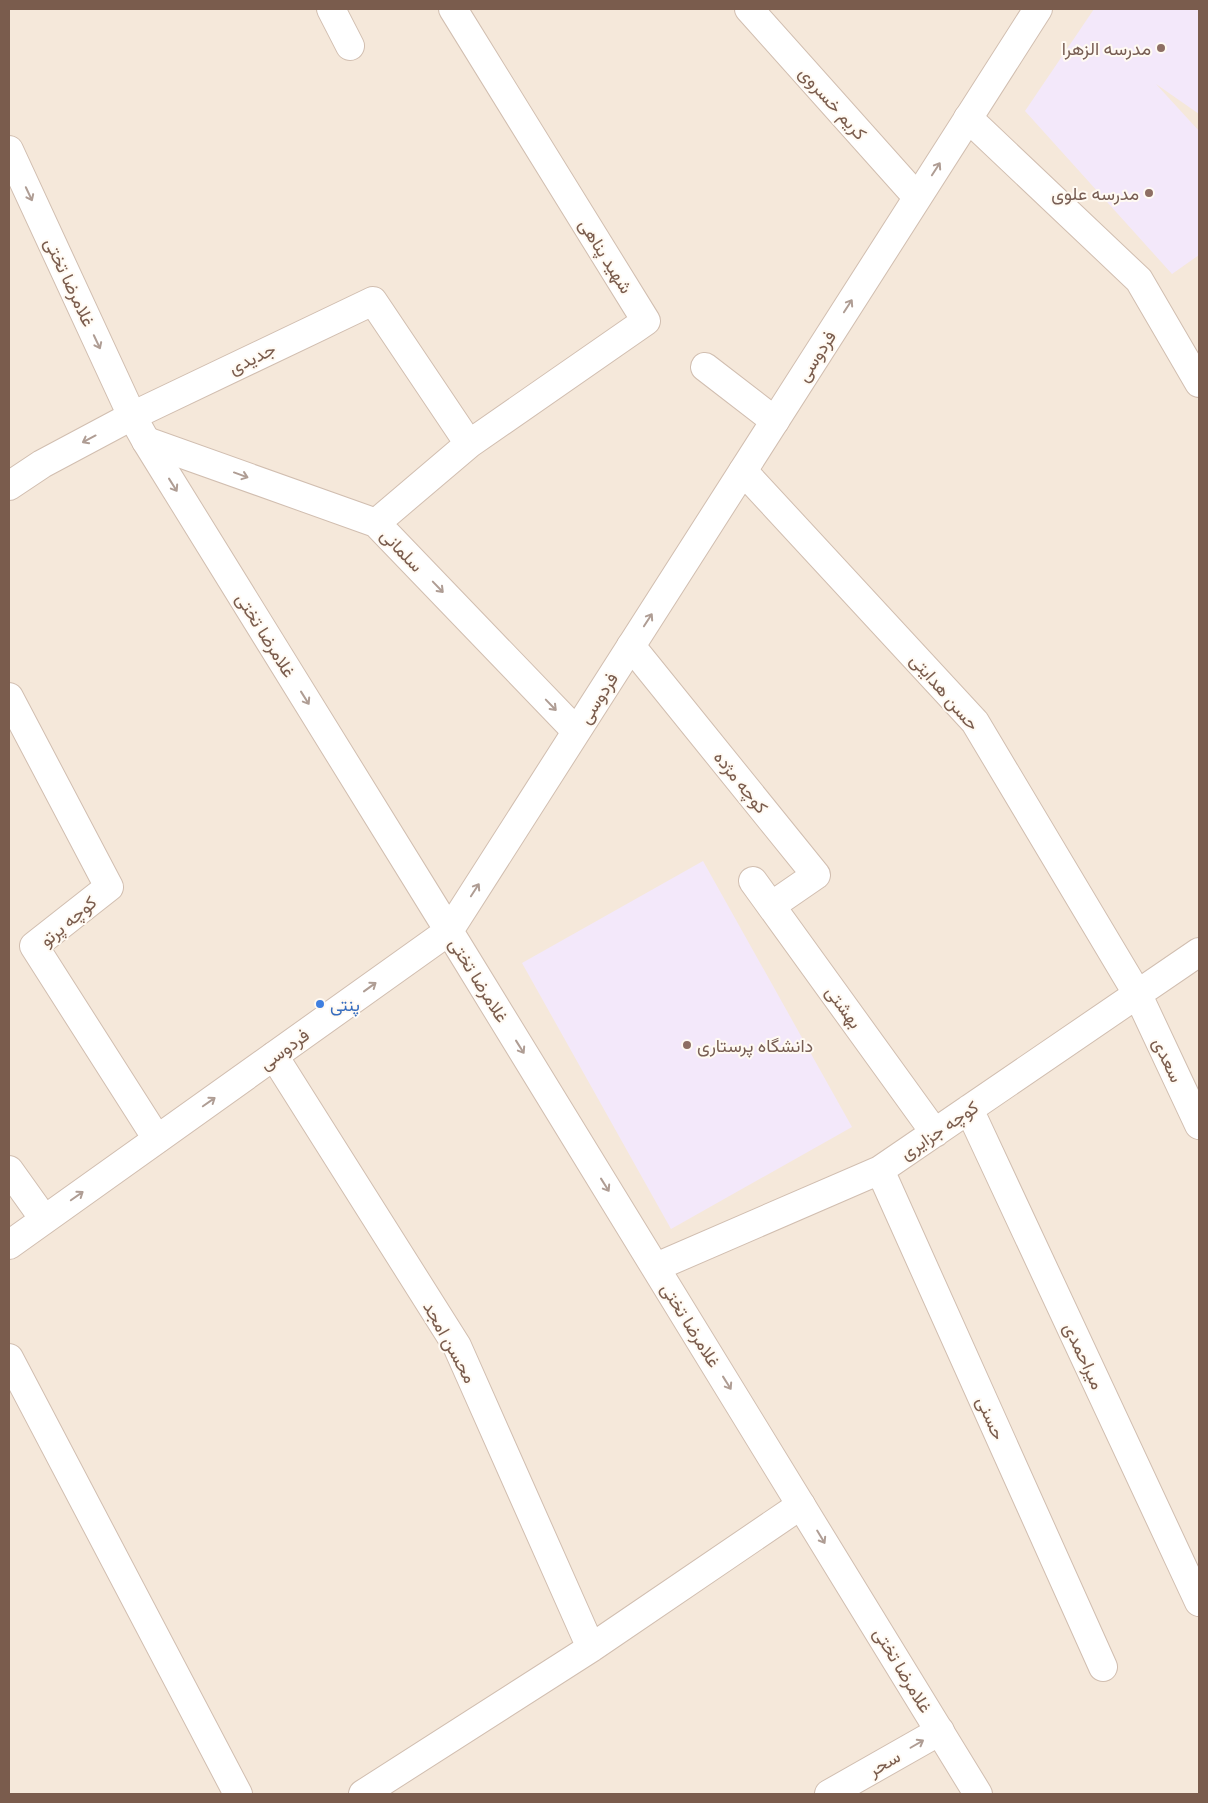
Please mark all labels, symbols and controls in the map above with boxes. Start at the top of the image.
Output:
place label: مدرسه الزهرا [1062,38,1151,60]
marker: مدرسه الزهرا [1155,42,1167,54]
street label: کریم خسروی [793,62,871,145]
one-way arrow [930,162,941,176]
place label: مدرسه علوی [1051,183,1139,205]
one-way arrow [25,186,35,201]
marker: مدرسه علوی [1143,187,1155,199]
street label: شهید پناهی [573,215,637,298]
street label: غلامرضا تختی [39,234,100,330]
one-way arrow [843,299,853,313]
street label: فردوسی [792,327,841,386]
one-way arrow [93,334,103,349]
street label: جدیدی [225,338,279,379]
one-way arrow [82,435,97,444]
one-way arrow [233,471,248,480]
one-way arrow [169,478,179,492]
street label: سلمانی [376,524,428,577]
one-way arrow [432,581,444,594]
street label: غلامرضا تختی [231,589,300,682]
one-way arrow [642,613,653,627]
street label: حسن هدایتی [905,649,984,735]
street label: فردوسی [574,669,623,728]
one-way arrow [300,690,310,704]
one-way arrow [545,698,557,711]
street label: کوچه مژده [708,747,772,819]
one-way arrow [471,883,481,897]
street label: کوچه پرتو [35,891,102,952]
street label: غلامرضا تختی [444,934,513,1027]
one-way arrow [363,982,377,992]
street label: بهشتی [821,982,866,1033]
place label: پنتی [330,994,360,1017]
marker: پنتی [314,998,326,1010]
street label: فردوسی [255,1024,314,1075]
street label: سعدی [1148,1034,1187,1086]
place label: دانشگاه پرستاری [697,1035,813,1058]
one-way arrow [516,1039,526,1053]
marker: دانشگاه پرستاری [681,1039,693,1051]
street label: کوچه جزایری [896,1096,983,1165]
one-way arrow [202,1097,216,1107]
one-way arrow [601,1178,611,1192]
one-way arrow [70,1191,84,1201]
street label: غلامرضا تختی [656,1279,725,1372]
street label: محسن امجد [418,1298,481,1387]
street label: میراحمدی [1059,1319,1109,1393]
one-way arrow [722,1376,732,1390]
street label: حسنی [971,1393,1010,1443]
one-way arrow [816,1529,826,1543]
street label: غلامرضا تختی [869,1624,937,1717]
one-way arrow [909,1739,923,1749]
street label: سحر [863,1746,904,1782]

